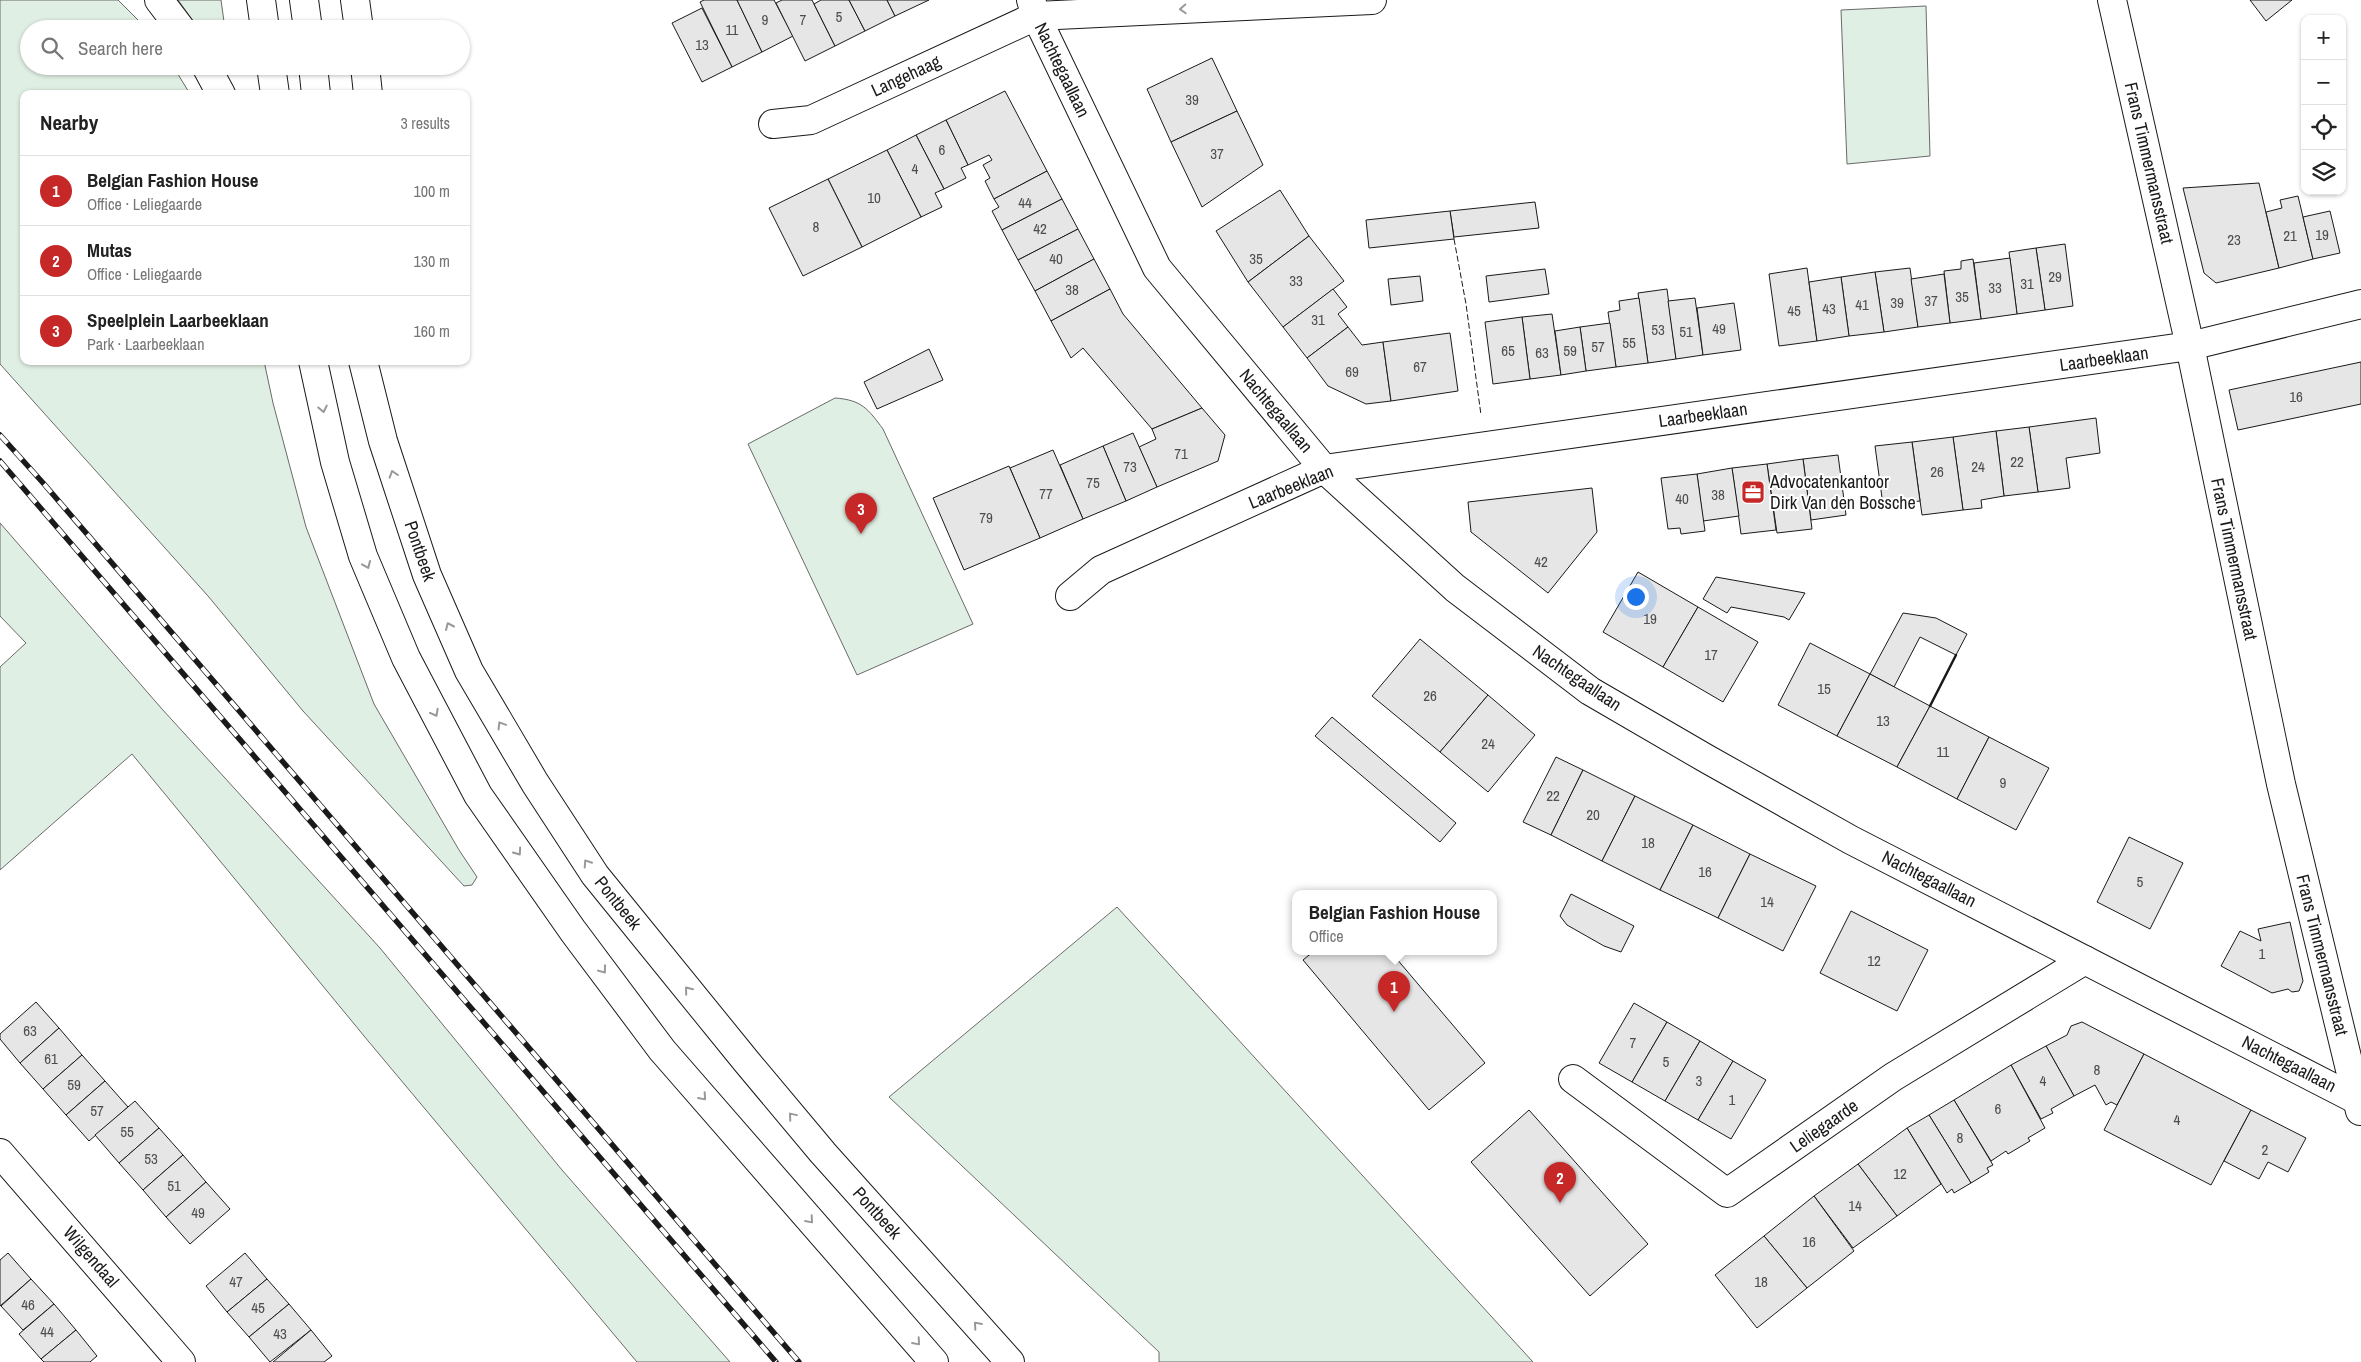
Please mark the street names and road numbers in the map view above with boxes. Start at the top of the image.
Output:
street label: Nachtegaallaan [1029,18,1096,121]
street label: Langehaag [867,48,945,102]
street label: Frans Timmermansstraat [2119,80,2180,246]
street label: Laarbeeklaan [2058,340,2150,377]
street label: Nachtegaallaan [1234,363,1319,458]
street label: Laarbeeklaan [1657,396,1749,433]
street label: Laarbeeklaan [1245,458,1337,515]
street label: Frans Timmermansstraat [2205,476,2264,642]
street label: Pontbeek [399,517,443,585]
street label: Nachtegaallaan [1528,639,1627,717]
street label: Nachtegaallaan [1878,844,1981,913]
street label: Pontbeek [589,871,648,935]
street label: Frans Timmermansstraat [2290,872,2355,1038]
street label: Nachtegaallaan [2238,1029,2341,1098]
street label: Leliegaarde [1785,1093,1863,1158]
street label: Pontbeek [847,1181,908,1245]
street label: Wilgendaal [58,1221,125,1293]

